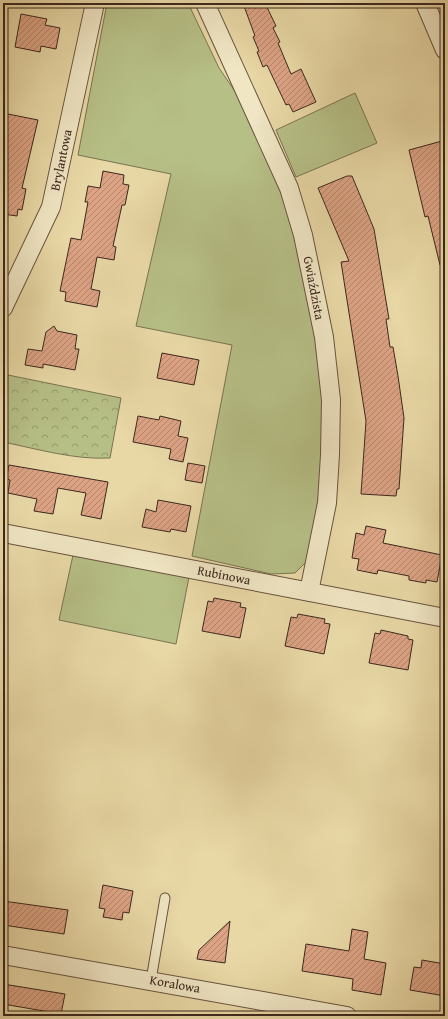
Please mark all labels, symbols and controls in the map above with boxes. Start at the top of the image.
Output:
street label: Brylantowa [45,127,77,193]
street label: Gwiaździsta [299,255,330,322]
street label: Rubinowa [196,561,253,590]
street label: Koralowa [148,970,203,998]

